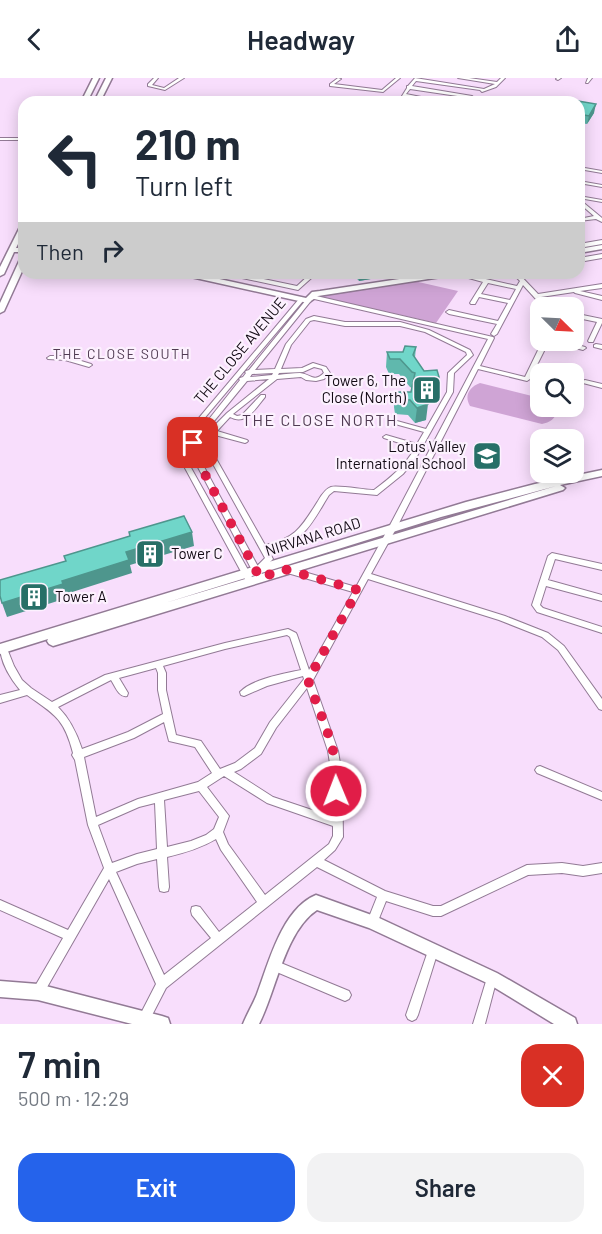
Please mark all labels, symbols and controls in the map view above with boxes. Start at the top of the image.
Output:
icon: back [18,23,51,56]
text: Headway [247,23,355,55]
icon: share [551,23,584,56]
text: 210 m [135,118,241,168]
icon: left [36,120,114,198]
text: Turn left [135,169,233,201]
icon: right [96,234,129,267]
text: Then [36,238,84,264]
street label: THE CLOSE AVENUE [190,294,289,407]
north arrow [530,297,584,351]
map controls [530,297,584,483]
district label: THE CLOSE SOUTH [53,345,191,362]
button: search [530,363,584,417]
place label: Tower 6, The Close (North) [322,371,406,406]
building icon: Tower 6, The Close (North) [411,374,443,406]
district label: THE CLOSE NORTH [242,410,398,429]
pin [167,417,218,468]
icon: arrive [176,426,209,459]
button: layers [530,429,584,483]
place label: Lotus Valley International School [336,437,466,472]
school or university icon: Lotus Valley International School [471,440,503,472]
street label: NIRVANA ROAD [263,513,363,559]
building icon: Tower C [134,538,166,570]
place label: Tower C [171,544,222,562]
building icon: Tower A [18,581,50,613]
place label: Tower A [55,587,106,605]
position arrow [304,759,368,823]
text: 7 min [18,1042,101,1085]
button: close [521,1044,584,1107]
text: 500 m · 12:29 [18,1086,129,1110]
button: Exit [18,1153,295,1222]
button: Share [307,1153,584,1222]

